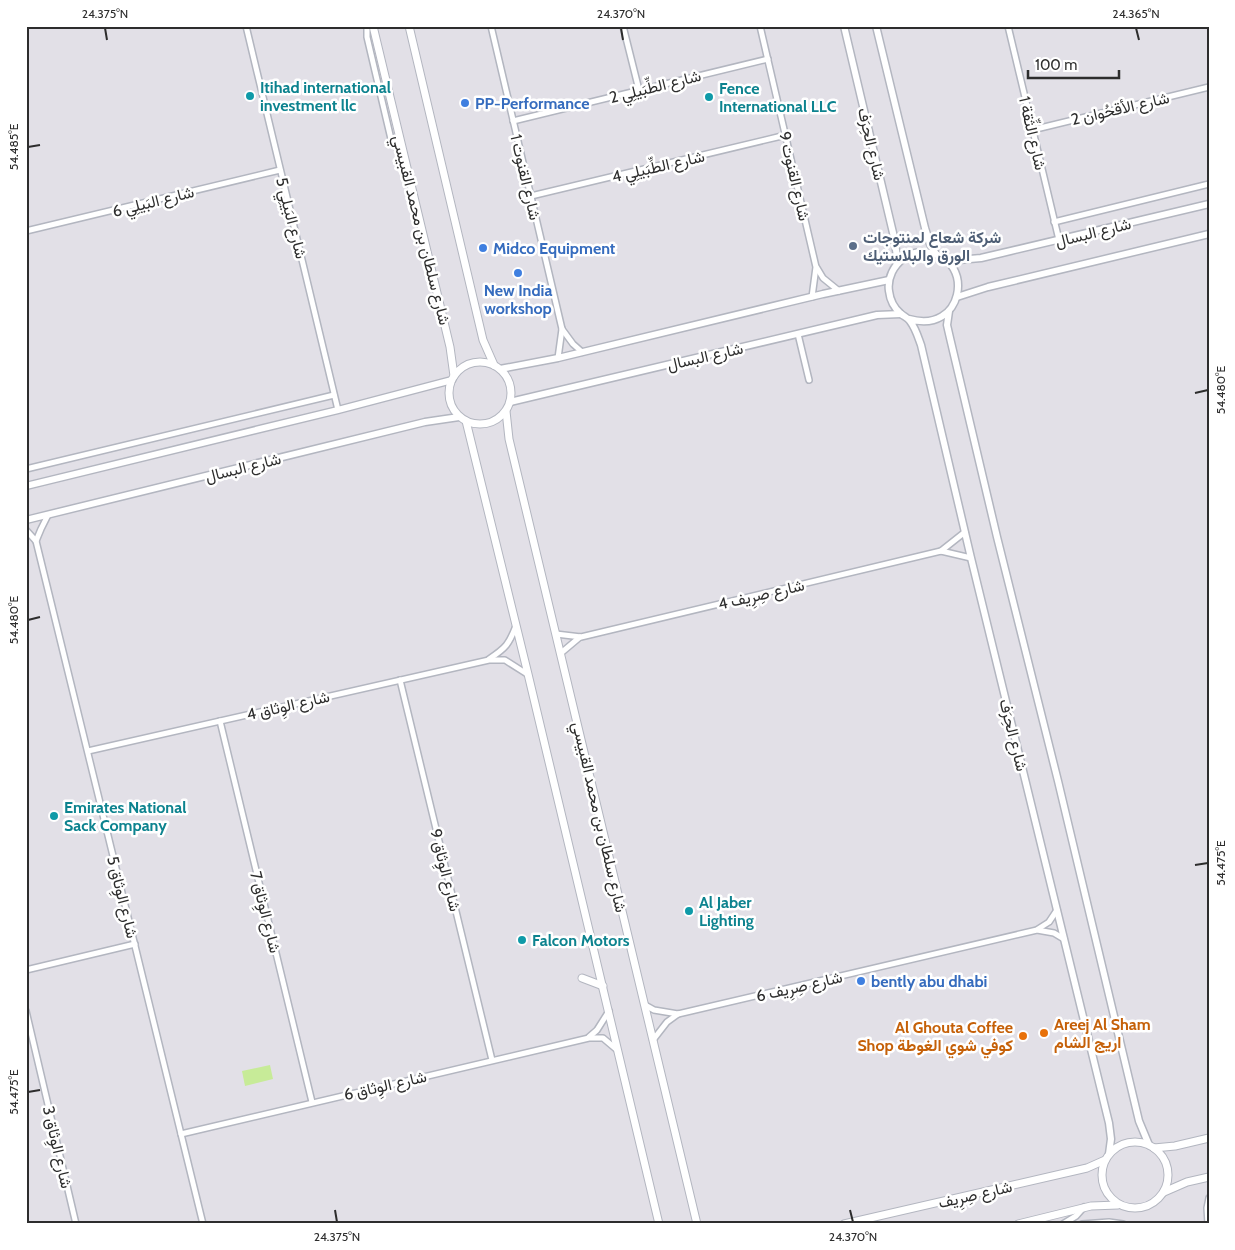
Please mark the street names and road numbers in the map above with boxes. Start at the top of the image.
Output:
street label: شارع الطِّبَيلِي 2 [607,64,704,111]
street label: شارع الأقحُوان 2 [1069,88,1172,131]
street label: شارع الثِّقة 1 [1013,94,1052,172]
street label: شارع الحِرَف [852,106,889,183]
street label: شارع القنوت 9 [773,130,814,223]
street label: شارع القنوت 1 [504,132,545,222]
street label: شارع سلطان بن محمد القبيسي [385,133,454,328]
street label: شارع الطِّبَيلِي 4 [609,145,707,190]
street label: شارع البَيلِي 5 [268,175,311,262]
street label: شارع البَيلِي 6 [110,182,197,225]
street label: شارع البسال [1053,214,1134,253]
street label: شارع البسال [665,339,745,376]
street label: شارع البسال [203,449,284,488]
street label: شارع صِرِيف 4 [716,575,807,616]
street label: شارع الوِثاق 4 [245,687,332,727]
street label: شارع الحِرَف [993,697,1032,774]
street label: شارع سلطان بن محمد القبيسي [564,720,631,915]
street label: شارع الوِثاق 9 [423,827,465,914]
street label: شارع الوِثاق 5 [100,854,142,941]
street label: شارع الوِثاق 7 [243,869,285,956]
street label: شارع صِرِيف 6 [754,967,845,1008]
street label: شارع الوِثاق 6 [342,1067,429,1107]
street label: شارع الوِثاق 3 [36,1104,76,1191]
street label: شارع صِرِيف [936,1177,1015,1215]

